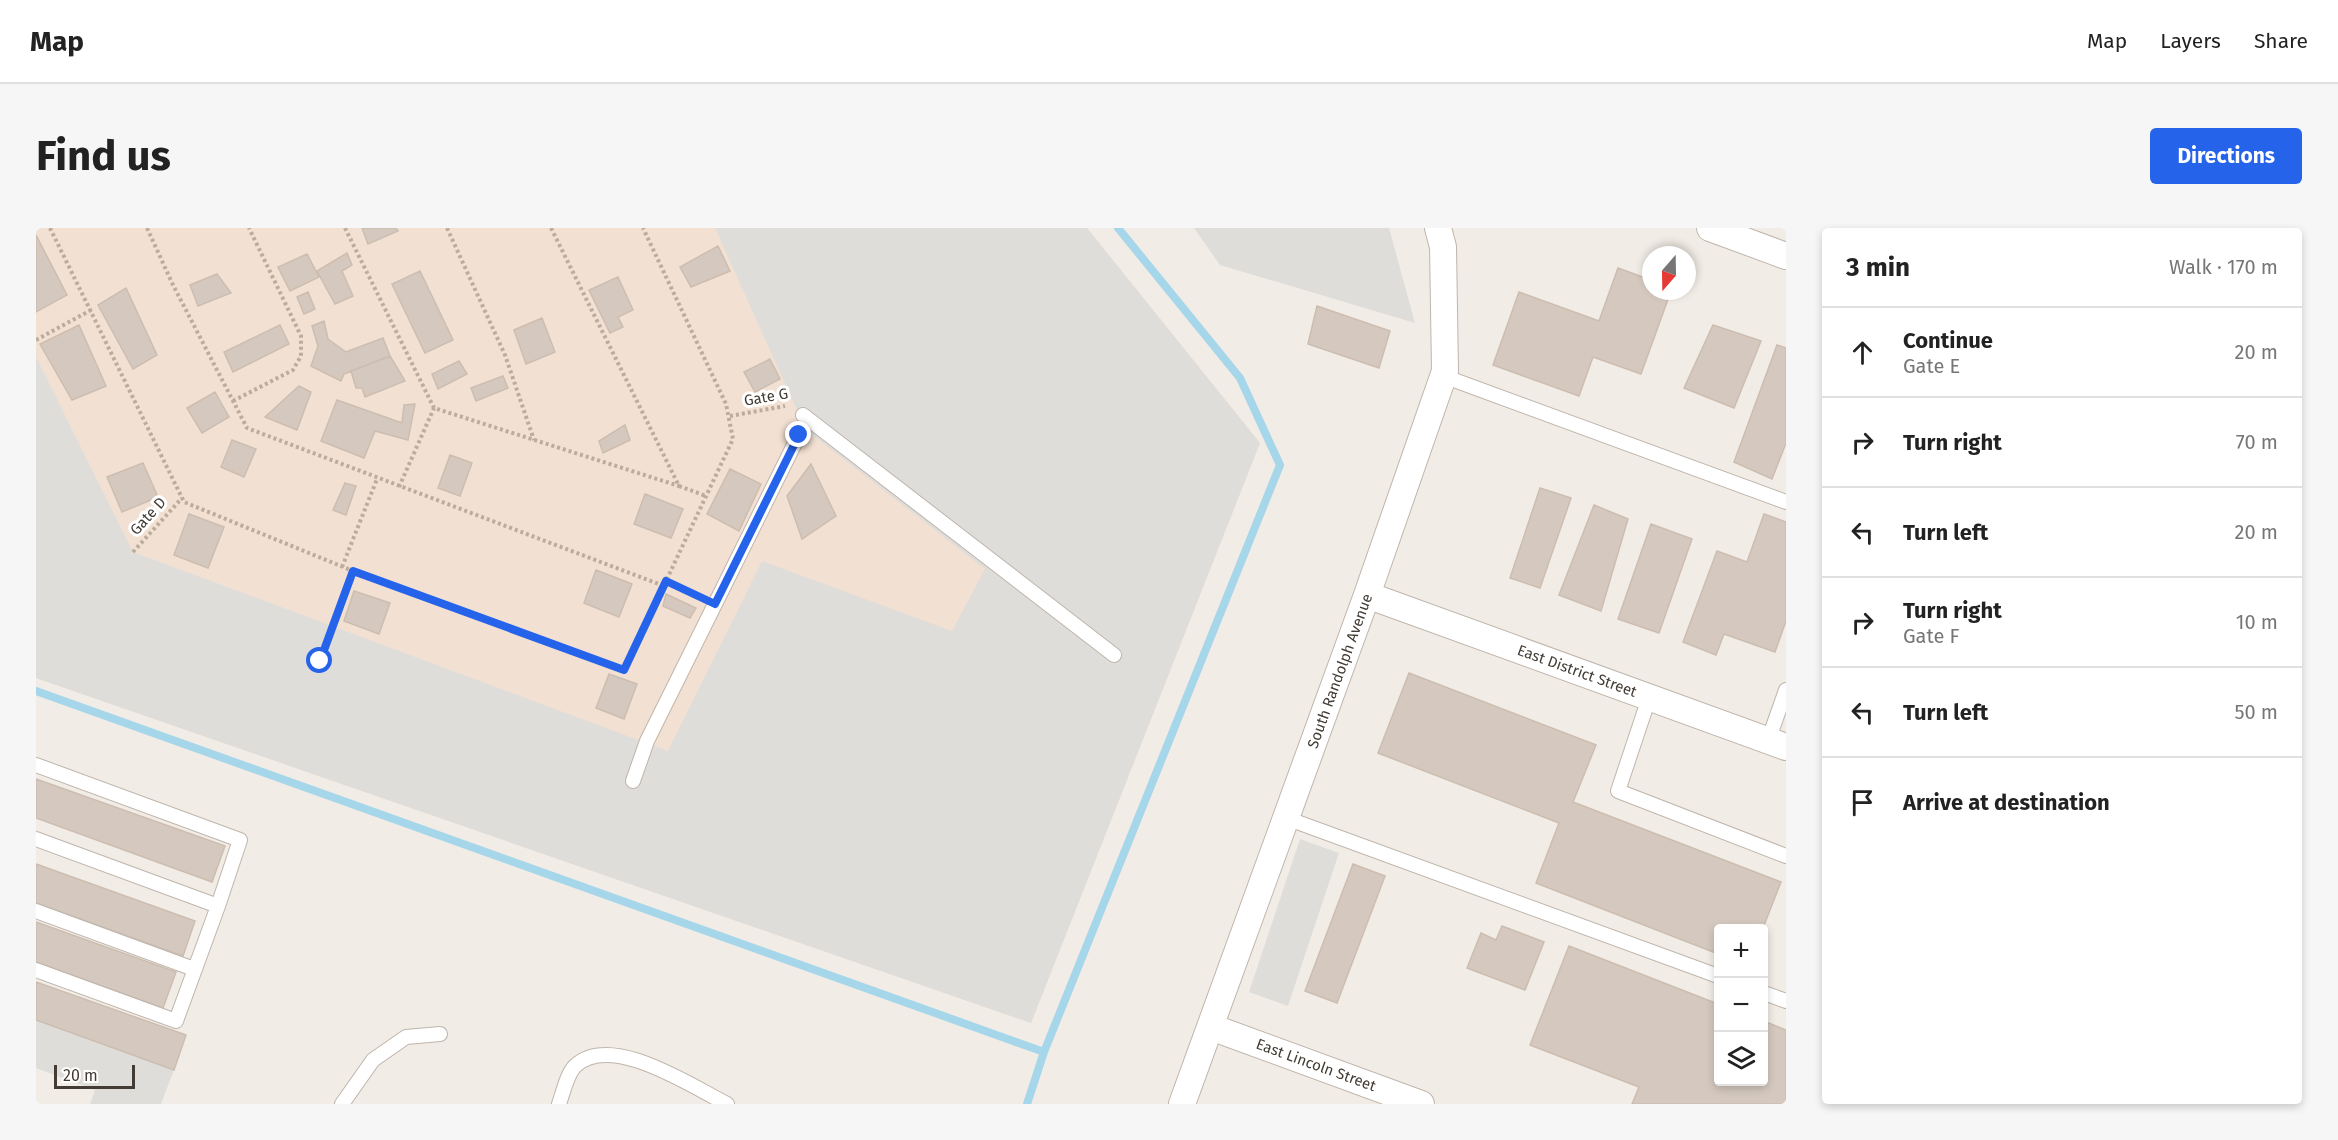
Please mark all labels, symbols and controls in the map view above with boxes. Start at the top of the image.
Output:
text: Map [30,25,84,58]
text: Map [2087,28,2127,54]
text: Layers [2160,28,2221,54]
text: Share [2254,28,2308,54]
button: Directions [2150,128,2302,184]
text: Find us [36,131,171,181]
north arrow [1642,246,1696,300]
text: 3 min [1846,252,1910,283]
text: Walk · 170 m [2169,255,2278,279]
text: Continue [1903,327,1993,354]
icon: ahead [1846,336,1879,369]
text: 20 m [2235,340,2278,364]
text: Gate E [1903,354,1960,378]
street label: Gate G [743,384,789,410]
route end [785,421,811,447]
icon: right [1846,426,1879,459]
text: Turn right [1903,429,2002,456]
text: 70 m [2236,430,2278,454]
street label: Gate D [126,493,170,539]
icon: left [1846,516,1879,549]
text: Turn left [1903,519,1988,546]
text: 20 m [2235,520,2278,544]
street label: South Randolph Avenue [1304,591,1376,751]
text: Turn right [1903,597,2002,624]
icon: right [1846,606,1879,639]
text: 10 m [2236,610,2278,634]
text: Gate F [1903,624,1959,648]
street label: East District Street [1515,641,1640,701]
route start [306,647,332,673]
icon: left [1846,696,1879,729]
text: Turn left [1903,699,1988,726]
text: 50 m [2234,700,2278,724]
icon: arrive [1846,786,1879,819]
text: Arrive at destination [1903,789,2110,816]
map controls [1714,924,1768,1086]
button: + [1714,924,1768,978]
button: − [1714,978,1768,1032]
button: layers [1714,1032,1768,1086]
street label: East Lincoln Street [1254,1035,1379,1095]
scale bar [54,1062,135,1090]
text: 20 m [63,1066,98,1085]

